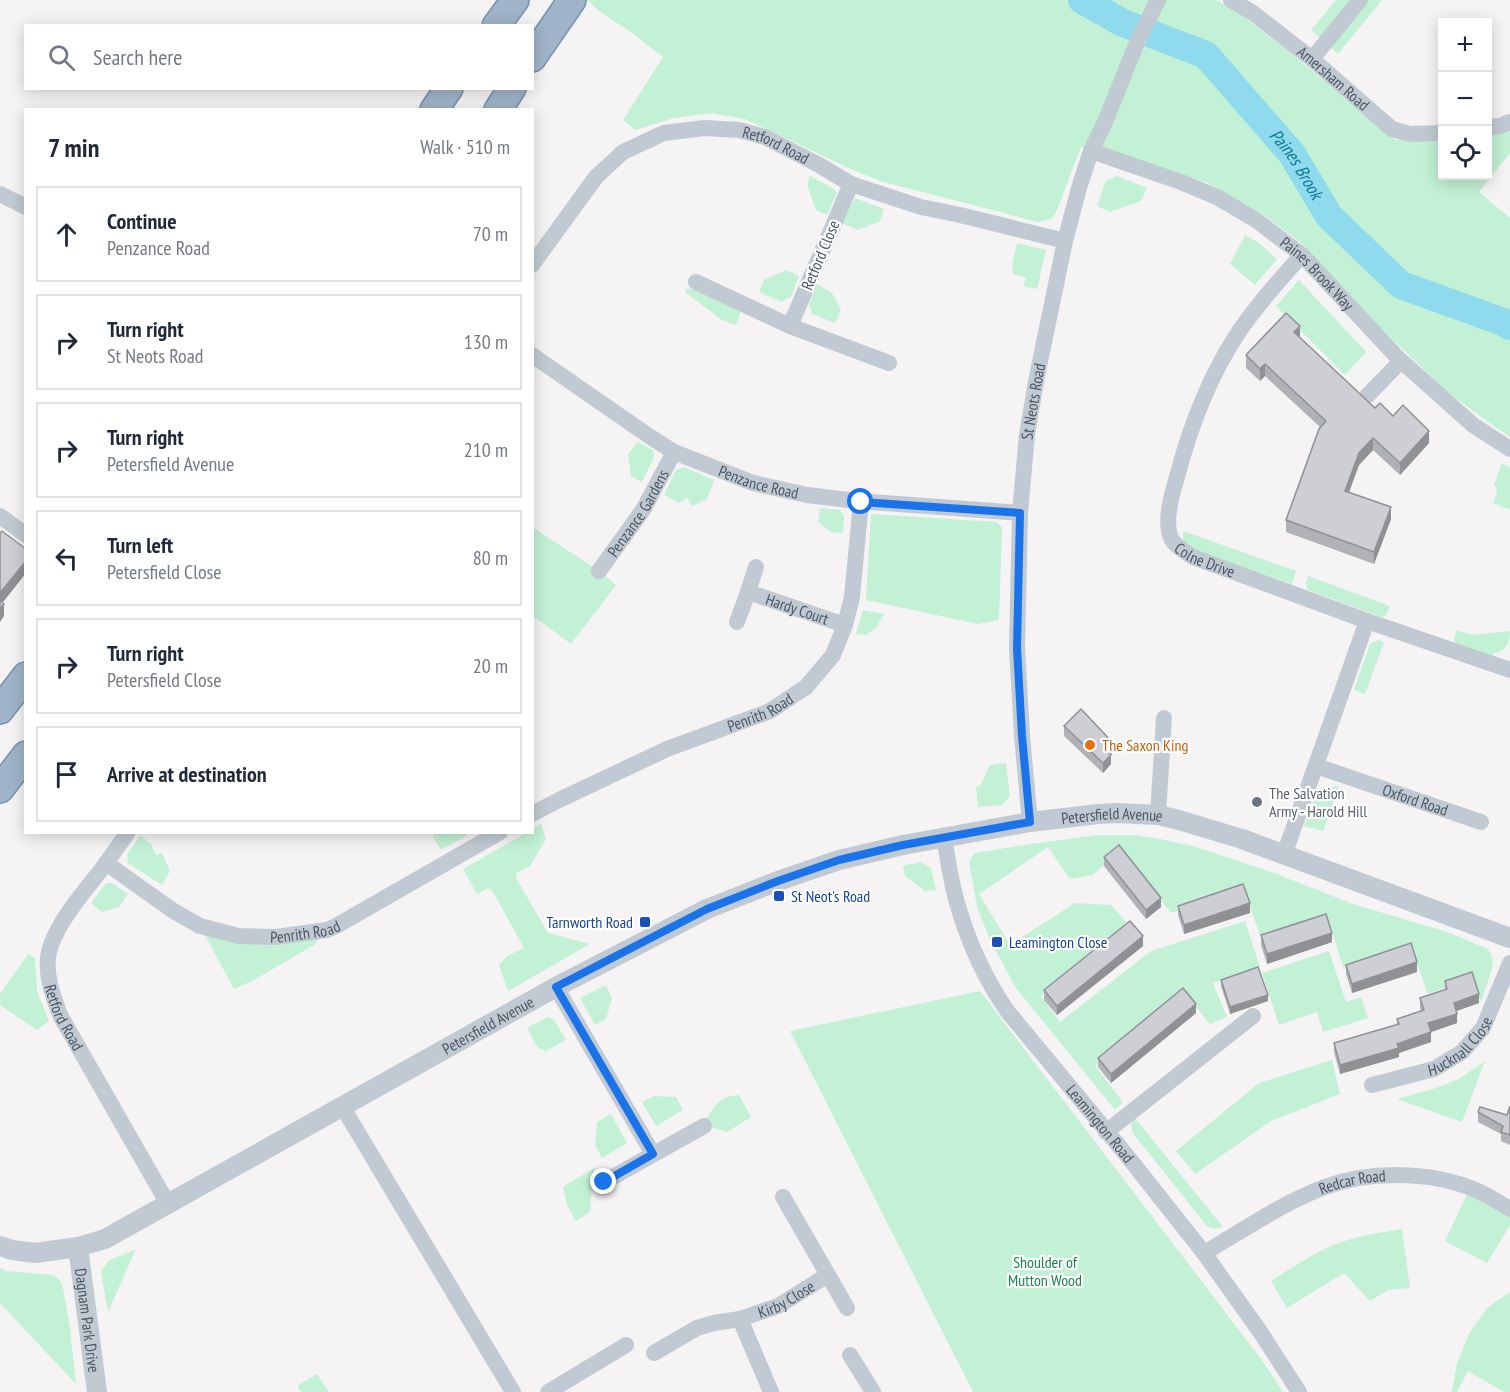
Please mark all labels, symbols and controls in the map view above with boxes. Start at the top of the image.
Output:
map controls [1438,18,1492,180]
button: + [1438,18,1492,72]
search box [24,24,534,90]
icon: search [45,41,78,74]
street label: Amersham Road [1293,41,1374,115]
text: Search here [93,43,182,71]
button: − [1438,72,1492,126]
street label: Retford Road [741,121,813,168]
water label: Paines Brook [1265,124,1329,205]
button: locate [1438,126,1492,180]
text: 7 min [48,131,99,164]
text: Walk · 510 m [420,134,510,160]
text: Continue [107,207,177,235]
street label: Retford Close [796,217,844,293]
icon: ahead [50,218,83,251]
text: 70 m [473,221,508,247]
street label: Paines Brook Way [1276,232,1358,314]
text: Penzance Road [107,235,210,261]
text: Turn right [107,315,184,343]
icon: right [50,326,83,359]
text: 130 m [464,329,508,355]
text: St Neots Road [107,343,203,369]
street label: St Neots Road [1017,361,1049,440]
text: Turn right [107,423,184,451]
icon: right [50,434,83,467]
text: 210 m [464,437,508,463]
text: Petersfield Avenue [107,451,234,477]
street label: Penzance Road [716,461,800,503]
street label: Penzance Gardens [603,466,673,561]
route start [847,488,873,514]
text: Turn left [107,531,173,559]
street label: Colne Drive [1171,538,1238,582]
icon: left [50,542,83,575]
text: 80 m [473,545,508,571]
text: Petersfield Close [107,559,222,585]
street label: Hardy Court [763,589,832,629]
text: Turn right [107,639,184,667]
icon: right [50,650,83,683]
text: 20 m [473,653,508,679]
text: Petersfield Close [107,667,222,693]
street label: Penrith Road [724,688,797,736]
place label: The Saxon King [1102,735,1188,755]
marker: The Saxon King [1083,738,1097,752]
icon: arrive [50,758,83,791]
text: Arrive at destination [107,760,267,788]
street label: Oxford Road [1380,779,1451,820]
place label: The Salvation Army - Harold Hill [1269,783,1367,821]
marker: The Salvation Army - Harold Hill [1250,795,1264,809]
street label: Petersfield Avenue [1060,803,1165,828]
place label: St Neot's Road [791,886,870,906]
marker: St Neot's Road [772,889,786,903]
place label: Tarnworth Road [546,912,633,932]
street label: Penrith Road [270,915,343,947]
marker: Tarnworth Road [638,915,652,929]
place label: Leamington Close [1009,932,1107,952]
marker: Leamington Close [990,935,1004,949]
street label: Retford Road [40,982,88,1054]
street label: Petersfield Avenue [439,992,537,1059]
street label: Hucknall Close [1426,1014,1497,1080]
street label: Leamington Road [1062,1080,1139,1167]
street label: Redcar Road [1316,1165,1386,1198]
route end [590,1168,616,1194]
park label: Shoulder of Mutton Wood [1008,1252,1082,1290]
street label: Dagnam Park Drive [71,1267,104,1374]
street label: Kirby Close [755,1276,818,1322]

